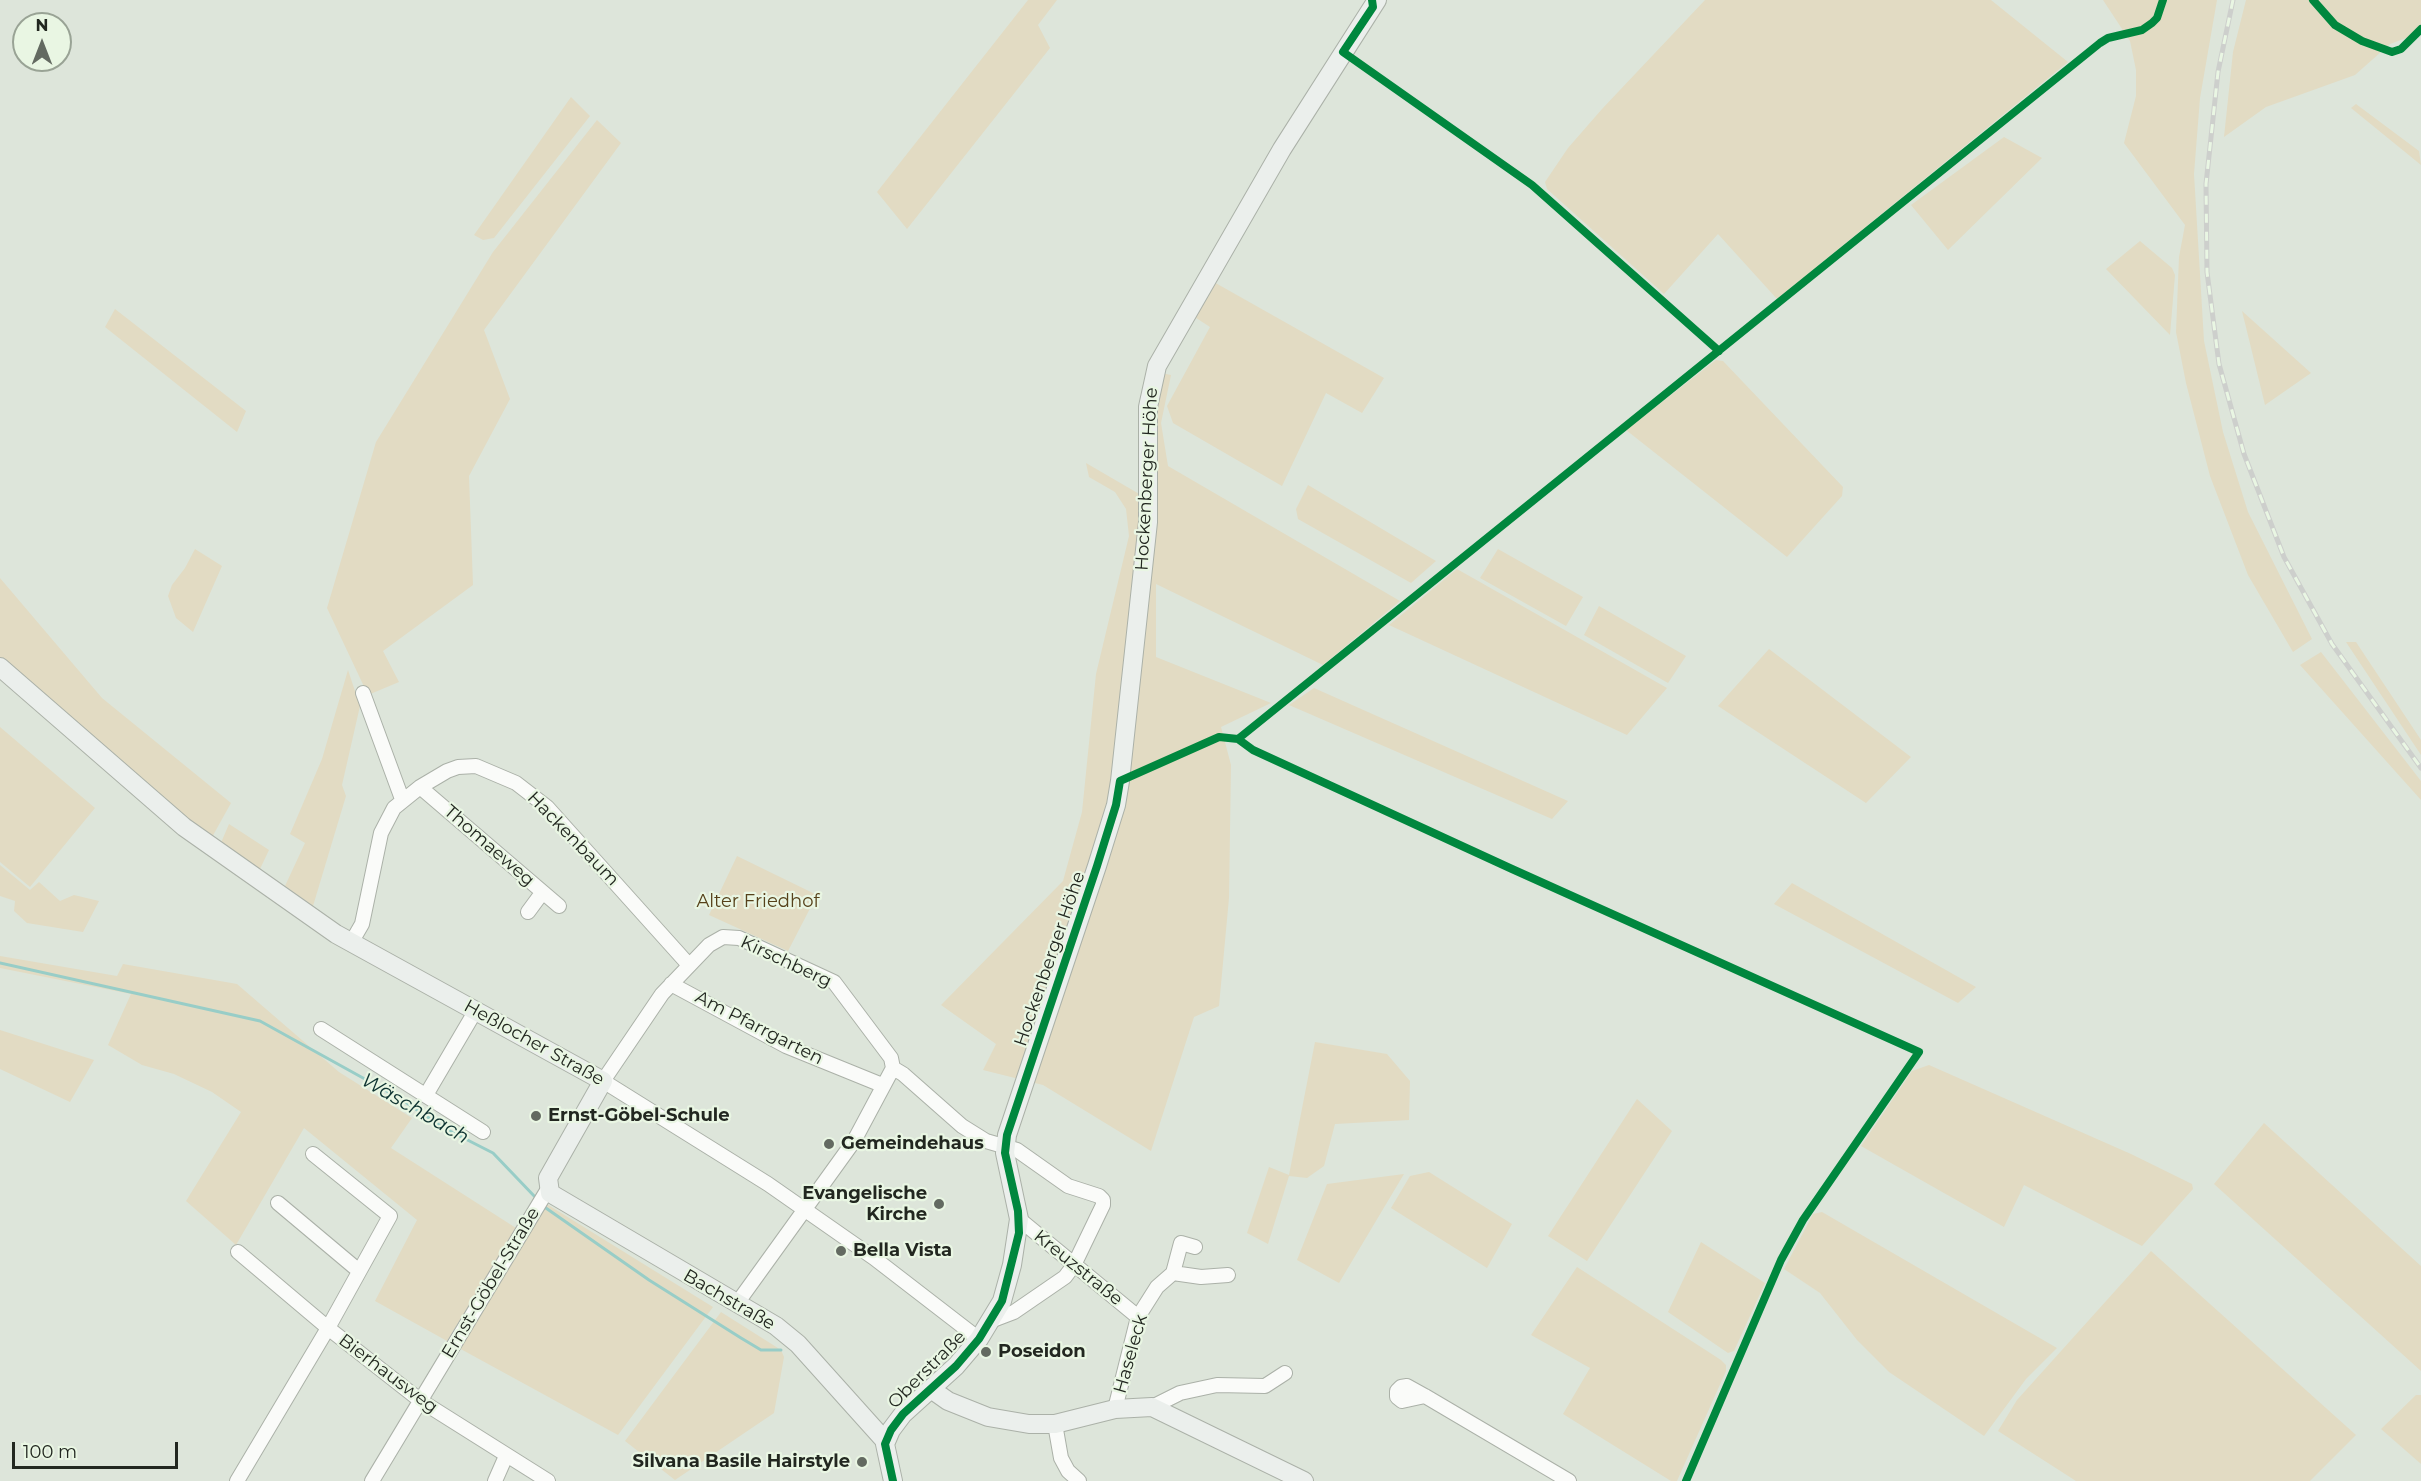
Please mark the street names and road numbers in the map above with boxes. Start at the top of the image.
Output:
street label: Hockenberger Höhe [1131,387,1163,571]
street label: Hackenbaum [523,787,623,891]
street label: Thomaeweg [439,801,539,891]
street label: Hockenberger Höhe [1010,869,1090,1049]
street label: Kirschberg [737,931,835,993]
street label: Am Pfarrgarten [691,986,827,1070]
street label: Heßlocher Straße [460,995,608,1091]
street label: Ernst-Göbel-Straße [437,1204,545,1362]
street label: Kreuzstraße [1029,1226,1127,1310]
street label: Bachstraße [679,1265,779,1335]
street label: Haseleck [1109,1312,1153,1396]
street label: Oberstraße [883,1326,971,1414]
street label: Bierhausweg [334,1330,442,1418]

